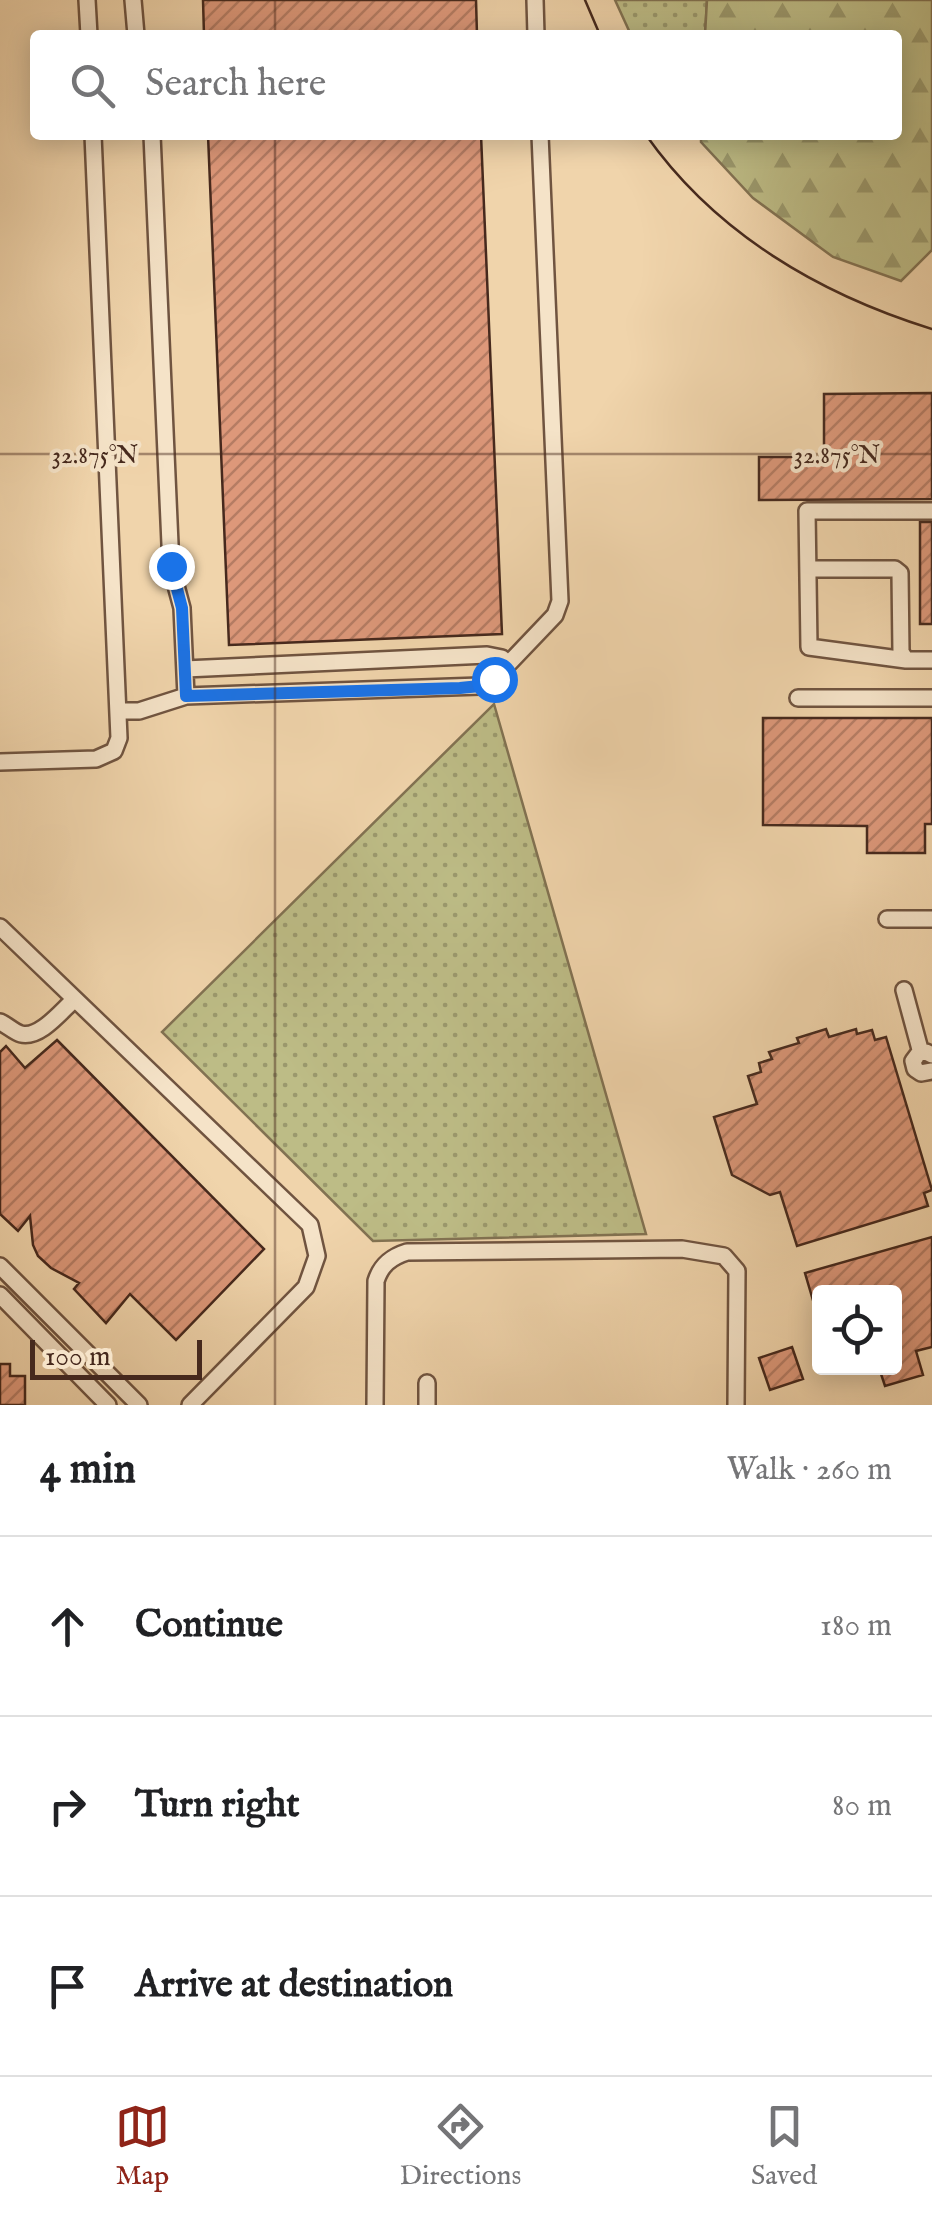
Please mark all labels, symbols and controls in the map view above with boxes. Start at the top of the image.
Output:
search box [30,30,902,140]
icon: search [65,58,120,113]
text: Search here [145,61,326,109]
text: 32.875°N [52,440,138,472]
text: 32.875°N [794,440,880,472]
route end [149,544,195,590]
route start [472,657,518,703]
map controls [812,1285,902,1375]
button: locate [812,1285,902,1375]
scale bar [30,1335,202,1380]
text: 100 m [45,1340,111,1375]
text: 4 min [40,1444,136,1497]
text: Walk · 260 m [727,1450,892,1491]
icon: ahead [40,1599,95,1654]
text: Continue [135,1602,283,1650]
text: 180 m [820,1606,892,1647]
icon: right [40,1779,95,1834]
text: Turn right [135,1782,299,1830]
text: 80 m [832,1786,892,1827]
icon: arrive [40,1959,95,2014]
text: Arrive at destination [135,1962,453,2010]
tab: Map [115,2099,170,2194]
tab: Directions [399,2099,521,2194]
tab: Saved [751,2099,817,2194]

